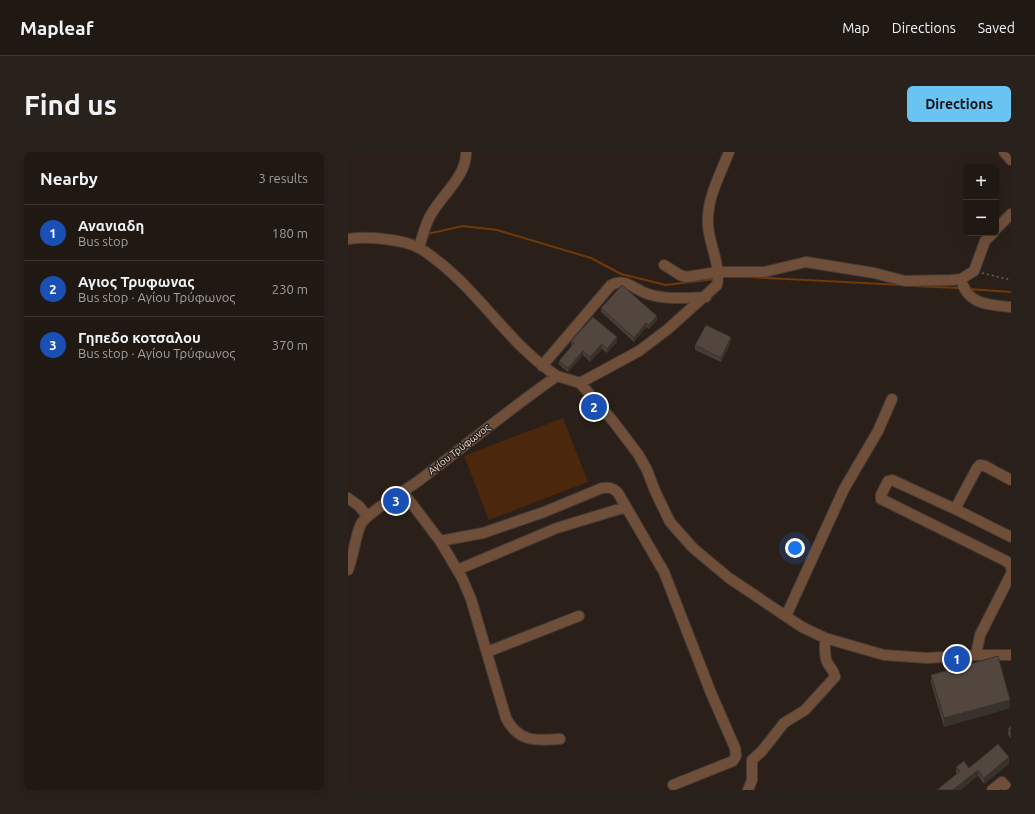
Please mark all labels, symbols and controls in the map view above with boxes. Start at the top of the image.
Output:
text: Mapleaf [20,17,93,39]
text: Map [842,20,870,36]
text: Directions [892,20,956,36]
text: Saved [978,20,1015,36]
button: Directions [907,86,1011,122]
text: Find us [24,89,117,120]
map controls [963,164,999,236]
button: + [963,164,999,200]
text: Nearby [40,169,98,188]
text: 3 results [258,171,308,185]
button: − [963,200,999,236]
text: Ανανιαδη [78,217,144,234]
text: 1 [49,226,57,240]
text: 180 m [272,226,308,240]
text: Bus stop [78,234,128,248]
text: Αγιος Τρυφωνας [78,273,195,290]
text: 2 [49,282,57,296]
text: 230 m [272,282,308,296]
text: Bus stop · Αγίου Τρύφωνος [78,290,235,304]
text: Γηπεδο κοτσαλου [78,329,201,346]
text: 3 [49,338,57,352]
text: 370 m [272,338,308,352]
text: Bus stop · Αγίου Τρύφωνος [78,346,235,360]
pin: 2 [581,392,607,422]
street label: Αγίου Τρύφωνος [426,421,492,477]
pin: 3 [383,486,409,516]
your location [785,538,805,558]
pin: 1 [944,644,970,674]

